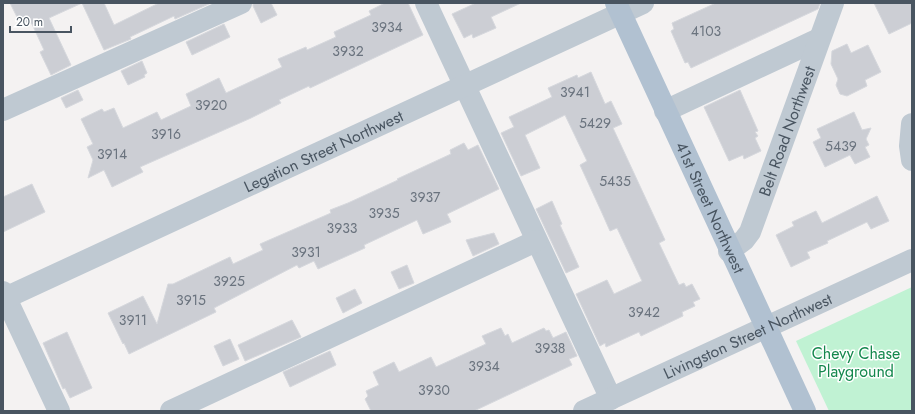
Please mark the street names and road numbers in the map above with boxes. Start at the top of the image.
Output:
street label: Belt Road Northwest [753,63,821,199]
street label: Legation Street Northwest [240,104,407,198]
street label: 41st Street Northwest [670,138,751,277]
street label: Livingston Street Northwest [660,287,836,385]

